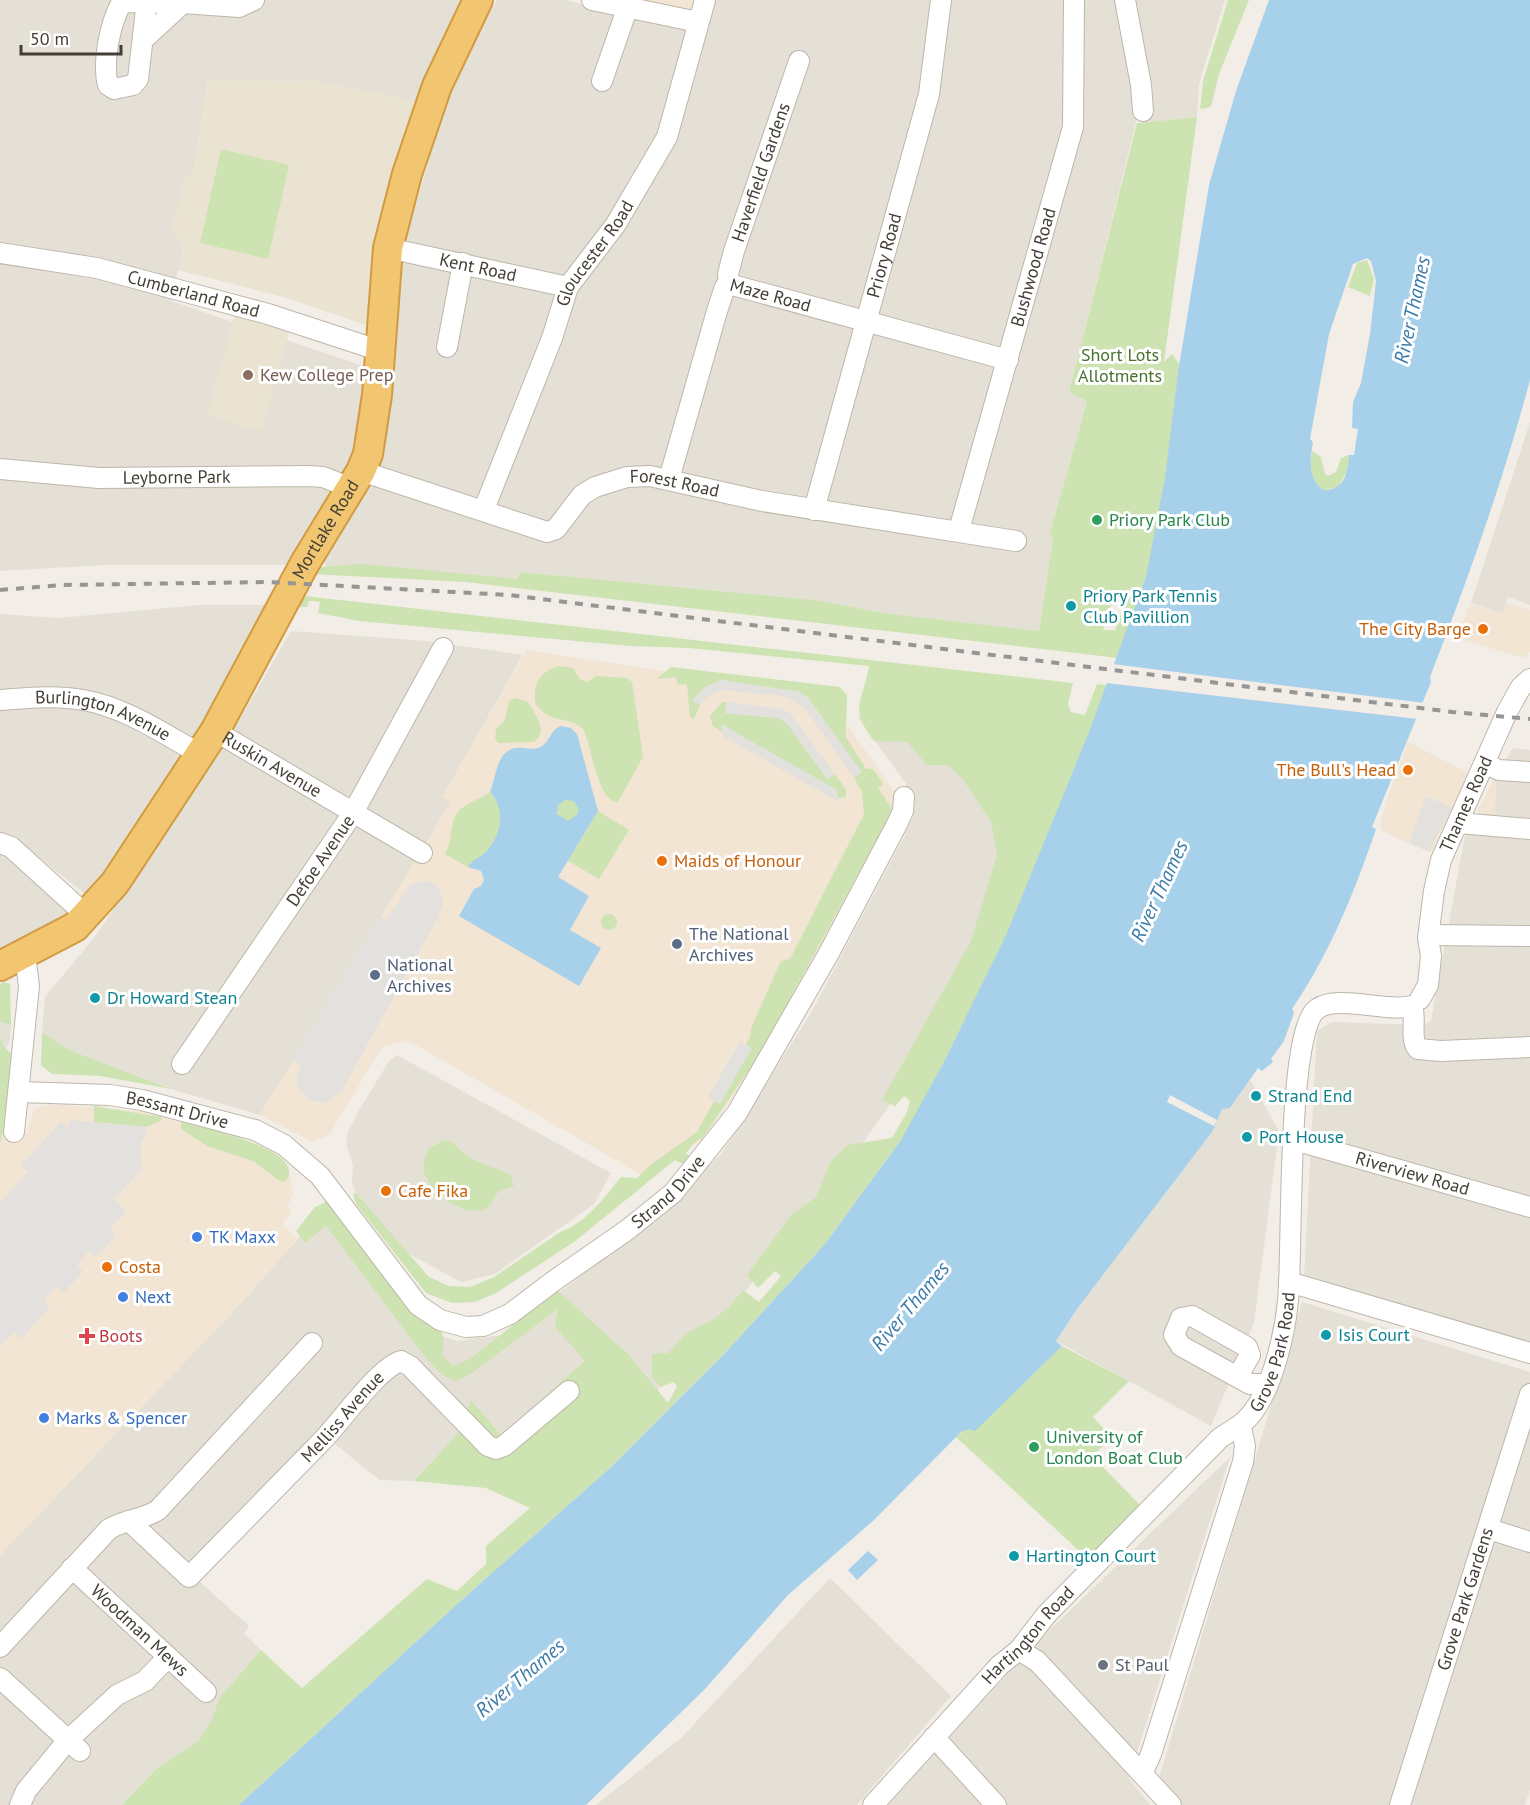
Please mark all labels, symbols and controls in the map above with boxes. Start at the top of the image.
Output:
scale bar [21,18,122,56]
text: 50 m [30,27,69,50]
street label: Haverfield Gardens [726,99,795,245]
street label: Gloucester Road [551,196,638,309]
street label: Bushwood Road [1005,205,1061,329]
street label: Priory Road [861,210,907,300]
street label: Kent Road [437,247,519,287]
water label: River Thames [1388,254,1436,366]
street label: Cumberland Road [125,265,262,322]
street label: Maze Road [728,273,814,317]
park label: Short Lots Allotments [1078,343,1162,387]
place label: Kew College Prep [260,363,393,386]
marker: Kew College Prep [241,368,255,382]
street label: Forest Road [629,464,722,502]
street label: Leyborne Park [123,465,231,489]
street label: Mortlake Road [287,475,364,583]
place label: Priory Park Club [1109,508,1230,531]
marker: Priory Park Club [1090,513,1104,527]
place label: Priory Park Tennis Club Pavillion [1083,584,1217,628]
marker: Priory Park Tennis Club Pavillion [1064,599,1078,613]
place label: The City Barge [1359,617,1471,640]
marker: The City Barge [1476,622,1490,636]
street label: Burlington Avenue [35,685,175,746]
street label: Ruskin Avenue [218,726,326,802]
street label: Thames Road [1434,752,1497,856]
place label: The Bull's Head [1276,758,1396,781]
marker: The Bull's Head [1401,763,1415,777]
street label: Defoe Avenue [281,810,359,911]
water label: River Thames [1124,836,1194,946]
place label: Maids of Honour [674,849,801,872]
marker: Maids of Honour [655,854,669,868]
place label: The National Archives [689,922,789,966]
marker: The National Archives [670,937,684,951]
place label: National Archives [387,953,453,997]
marker: National Archives [368,968,382,982]
place label: Dr Howard Stean [107,986,237,1009]
marker: Dr Howard Stean [88,991,102,1005]
place label: Strand End [1268,1084,1352,1107]
street label: Bessant Drive [125,1086,231,1133]
marker: Strand End [1249,1089,1263,1103]
place label: Port House [1259,1125,1344,1148]
marker: Port House [1240,1130,1254,1144]
street label: Riverview Road [1353,1146,1472,1200]
street label: Strand Drive [626,1150,710,1233]
place label: Cafe Fika [398,1179,468,1202]
marker: Cafe Fika [379,1184,393,1198]
place label: TK Maxx [209,1225,276,1248]
marker: TK Maxx [190,1230,204,1244]
place label: Costa [119,1255,161,1278]
water label: River Thames [865,1256,955,1356]
marker: Costa [100,1260,114,1274]
place label: Next [135,1285,171,1308]
marker: Next [116,1290,130,1304]
street label: Grove Park Road [1244,1291,1300,1417]
place label: Isis Court [1338,1323,1410,1346]
place label: Boots [99,1324,143,1347]
marker: Isis Court [1319,1328,1333,1342]
marker: Boots [80,1329,94,1343]
street label: Melliss Avenue [296,1366,389,1467]
place label: Marks & Spencer [56,1406,187,1429]
marker: Marks & Spencer [37,1411,51,1425]
place label: University of London Boat Club [1046,1425,1183,1469]
marker: University of London Boat Club [1027,1440,1041,1454]
street label: Grove Park Gardens [1431,1524,1498,1673]
place label: Hartington Court [1026,1544,1156,1567]
marker: Hartington Court [1007,1549,1021,1563]
street label: Woodman Mews [86,1579,194,1681]
street label: Hartington Road [976,1581,1079,1689]
water label: River Thames [470,1633,570,1723]
place label: St Paul [1115,1653,1170,1676]
marker: St Paul [1096,1658,1110,1672]

